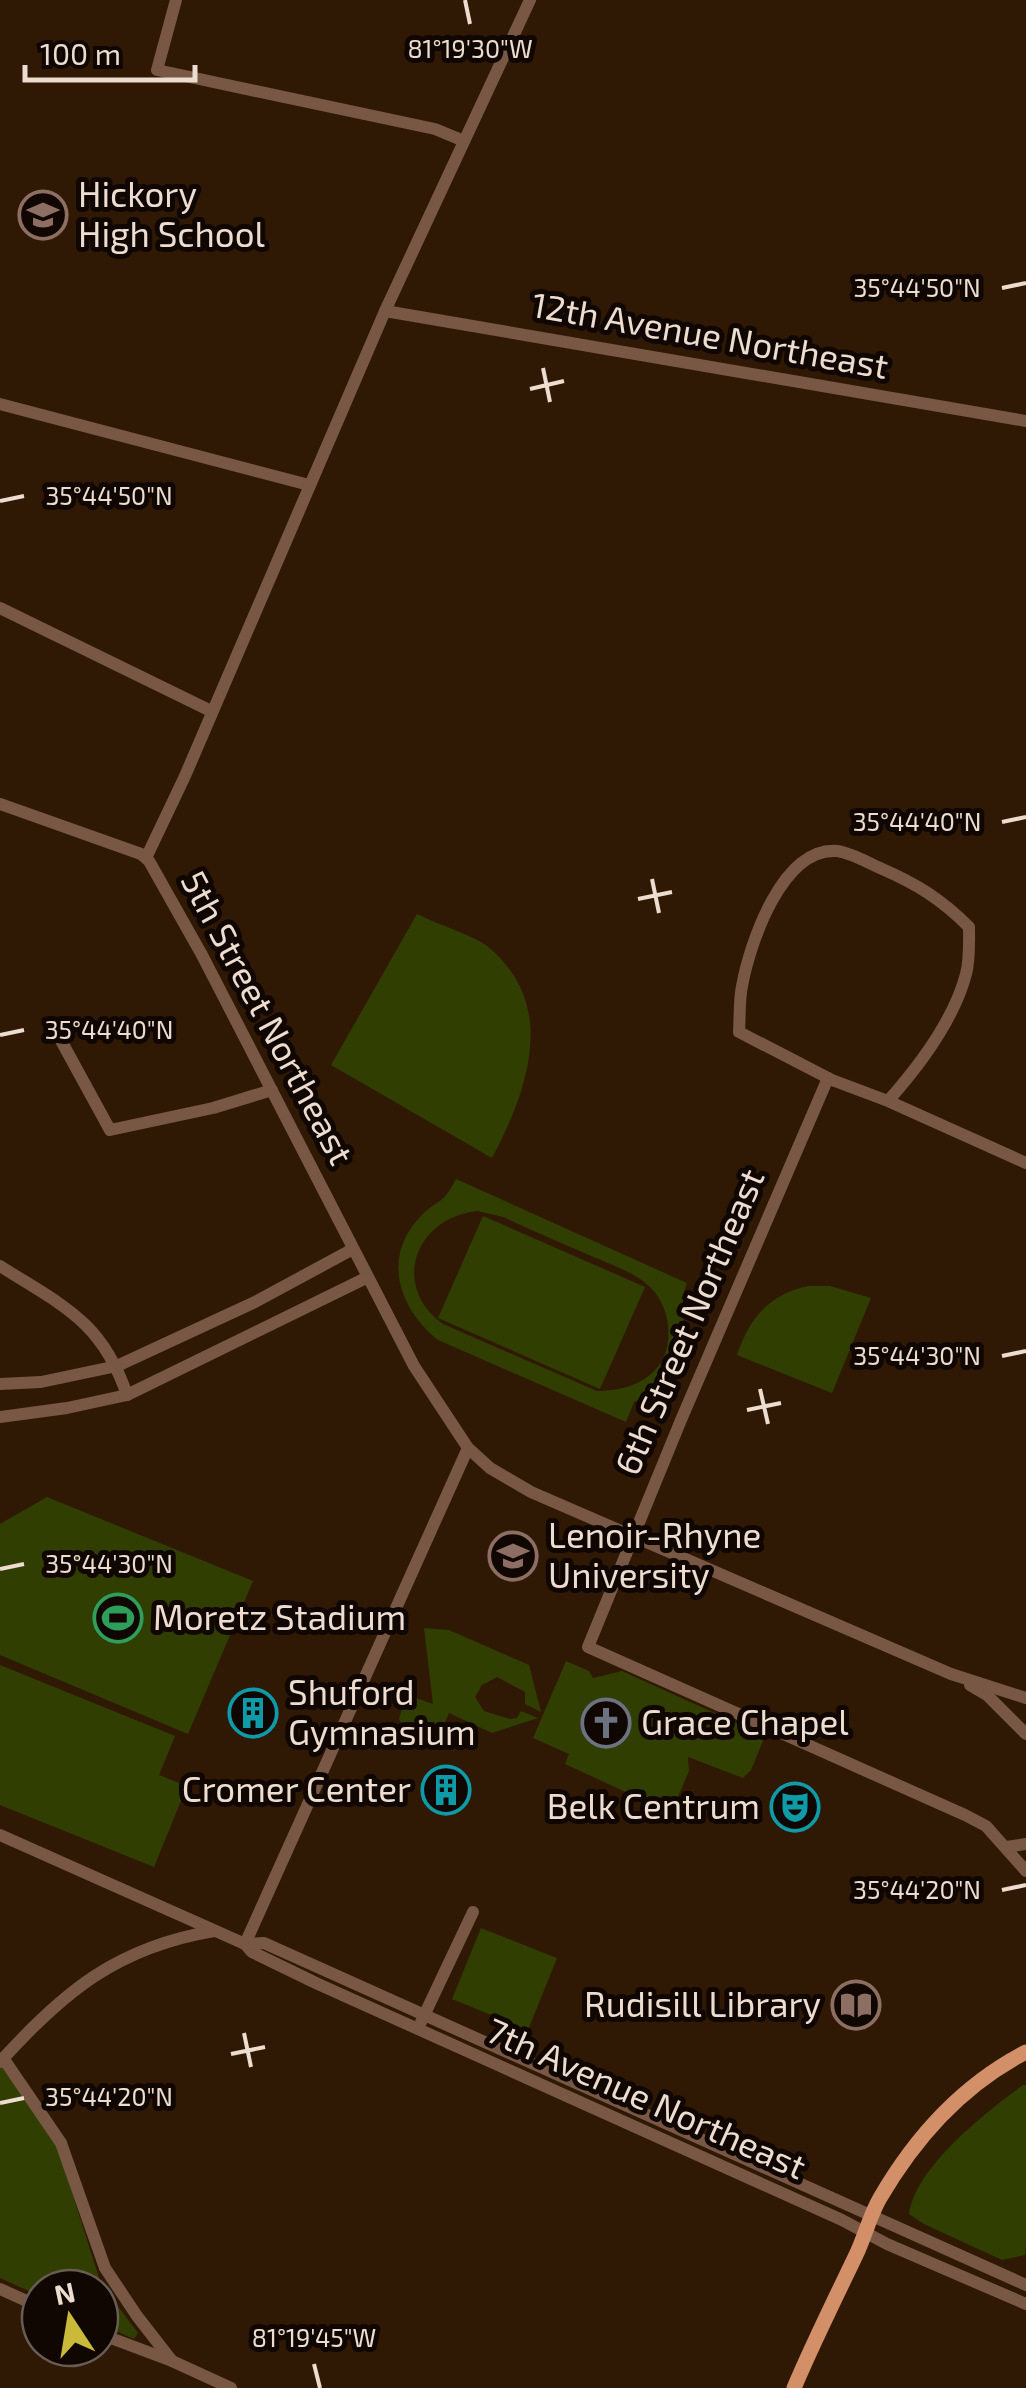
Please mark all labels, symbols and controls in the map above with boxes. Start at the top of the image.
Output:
scale bar [25,20,195,82]
text: 81°19'30"W [407,33,533,63]
text: 100 m [40,35,121,71]
place label: Hickory High School [78,172,266,254]
school or university icon: Hickory High School [17,189,69,241]
text: 35°44'50"N [853,272,981,302]
street label: 12th Avenue Northeast [529,282,892,386]
text: 35°44'50"N [45,480,173,510]
text: 35°44'40"N [853,806,981,836]
street label: 5th Street Northeast [174,863,364,1171]
text: 35°44'40"N [45,1014,173,1044]
street label: 6th Street Northeast [605,1162,772,1480]
text: 35°44'30"N [853,1340,981,1370]
place label: Lenoir-Rhyne University [548,1513,761,1595]
school or university icon: Lenoir-Rhyne University [487,1530,539,1582]
text: 35°44'30"N [45,1548,173,1578]
sports icon: Moretz Stadium [92,1592,144,1644]
place label: Moretz Stadium [153,1595,406,1637]
place label: Shuford Gymnasium [288,1670,476,1752]
building icon: Shuford Gymnasium [227,1687,279,1739]
church icon: Grace Chapel [580,1697,632,1749]
place label: Grace Chapel [641,1700,849,1742]
building icon: Cromer Center [420,1764,472,1816]
place label: Cromer Center [182,1767,411,1809]
theatre icon: Belk Centrum [769,1781,821,1833]
place label: Belk Centrum [547,1784,760,1826]
text: 35°44'20"N [853,1874,981,1904]
library icon: Rudisill Library [830,1979,882,2031]
place label: Rudisill Library [584,1982,821,2024]
street label: 7th Avenue Northeast [481,2008,813,2187]
text: 35°44'20"N [45,2081,173,2111]
north arrow [20,2268,120,2368]
text: N [51,2274,78,2311]
text: 81°19'45"W [252,2322,376,2352]

